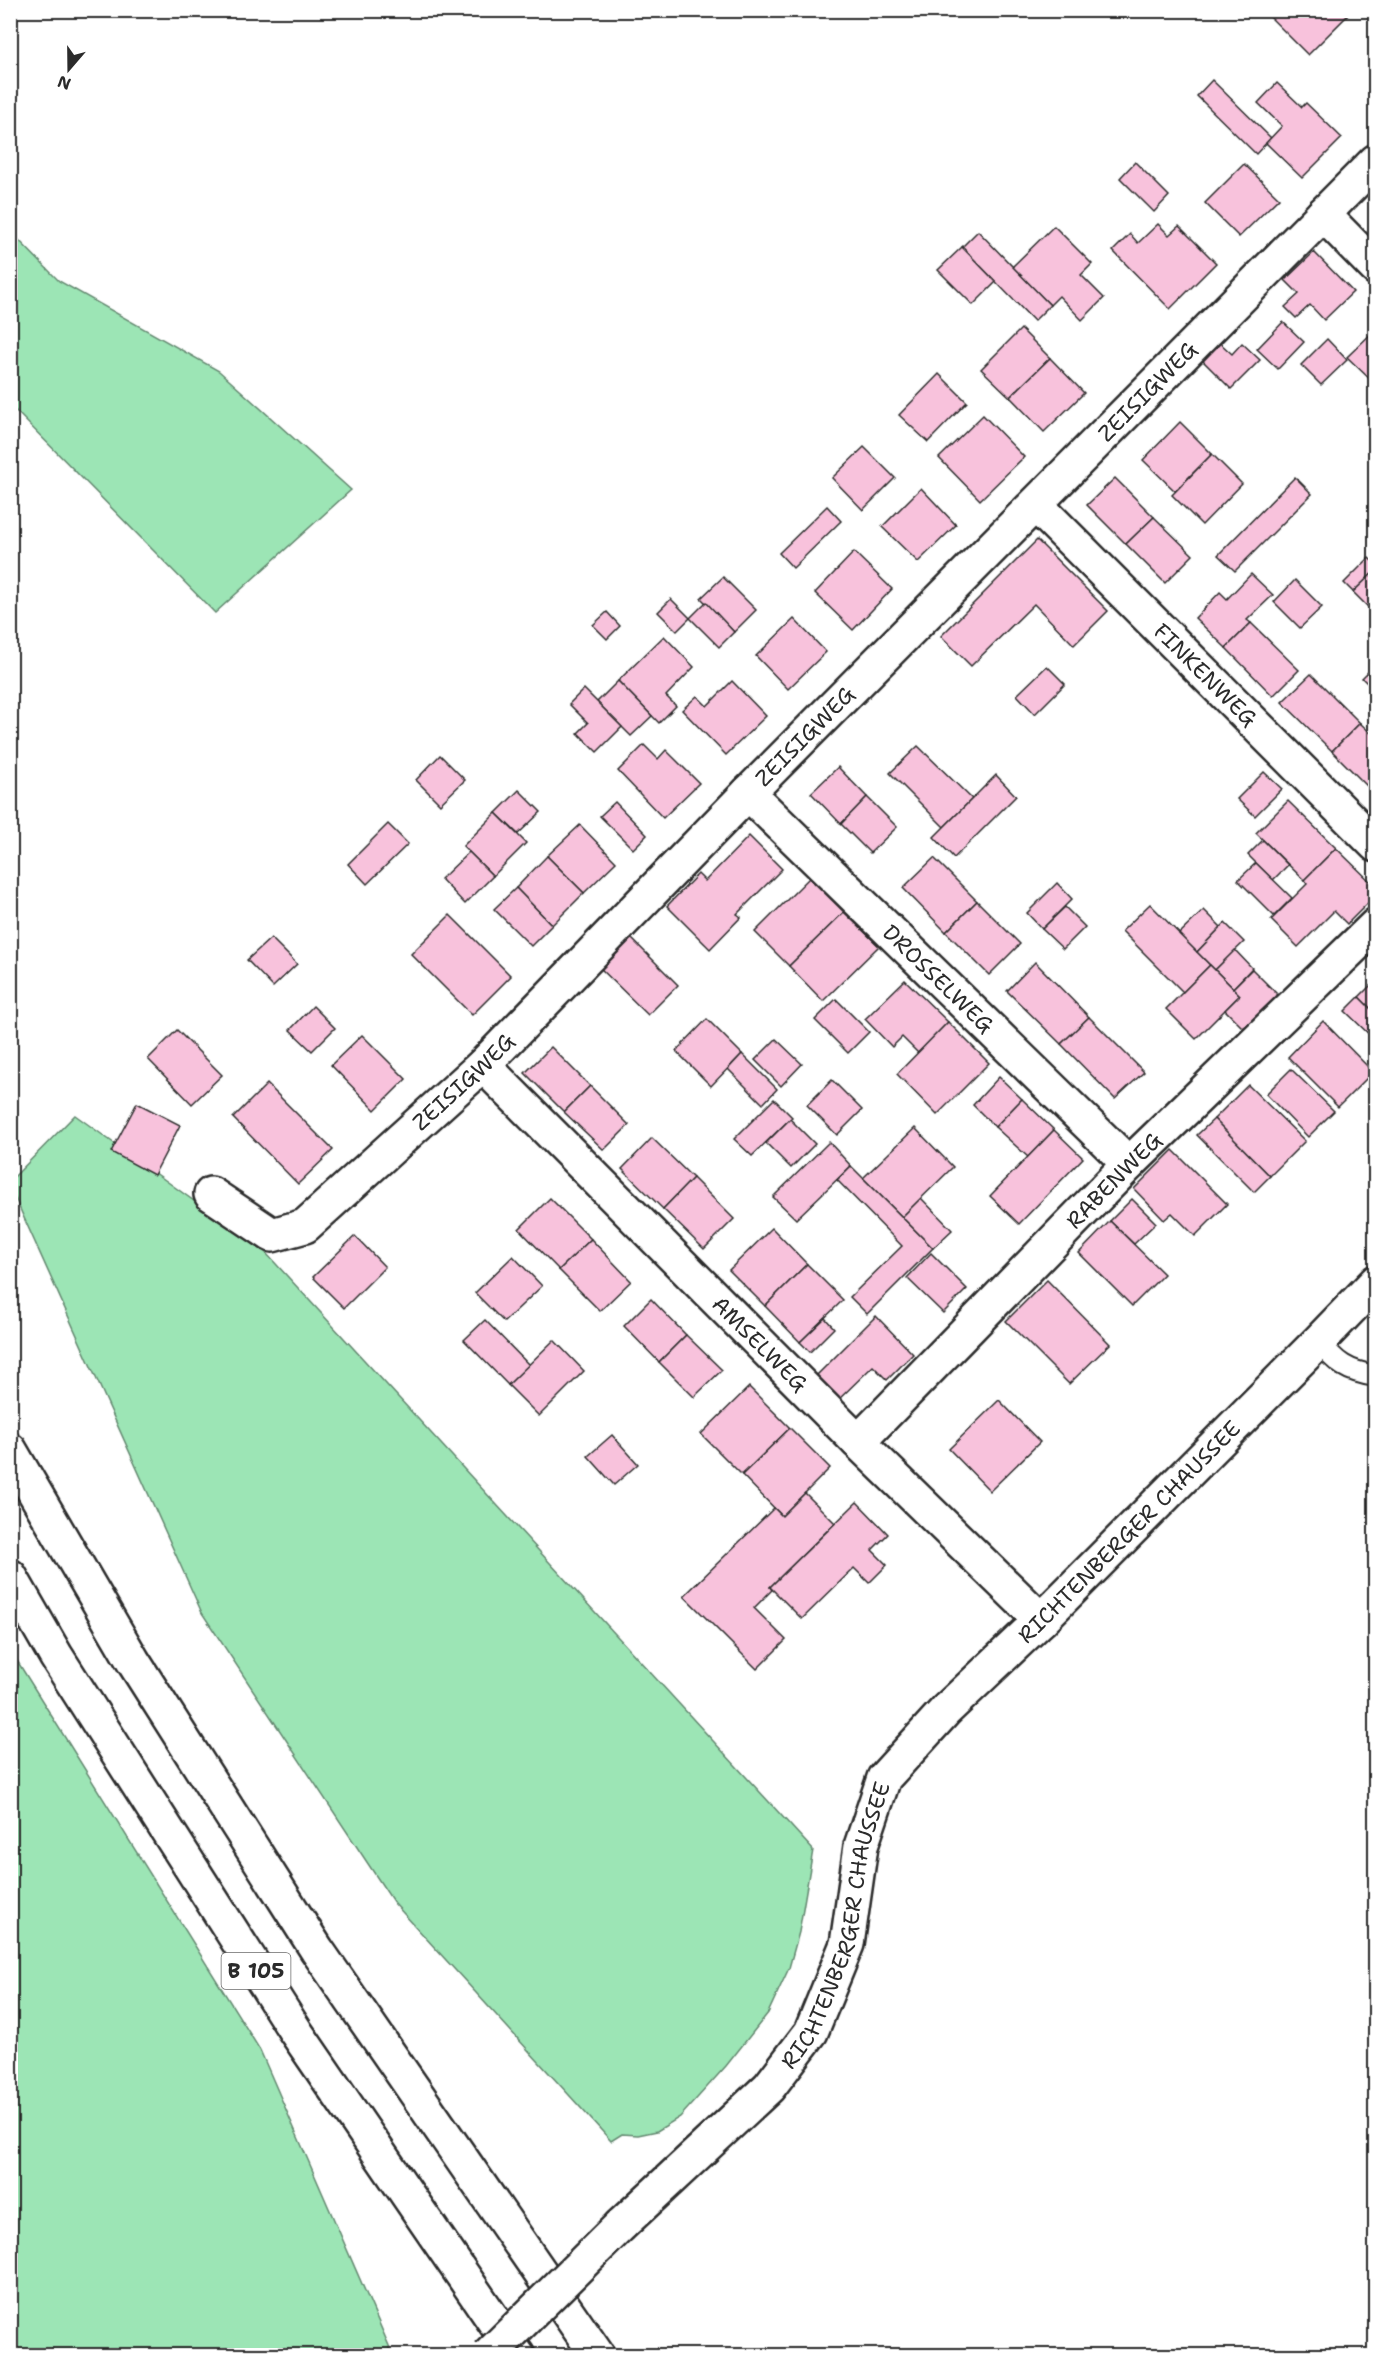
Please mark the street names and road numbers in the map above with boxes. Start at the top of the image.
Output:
street label: ZEISIGWEG [1091,335,1204,447]
street label: FINKENWEG [1148,617,1264,733]
street label: ZEISIGWEG [749,679,861,792]
street label: DROSSELWEG [877,918,1001,1040]
street label: ZEISIGWEG [406,1026,521,1137]
street label: RABENWEG [1059,1125,1168,1235]
street label: AMSELWEG [706,1289,814,1398]
street label: RICHTENBERGER CHAUSSEE [1011,1414,1246,1649]
street label: RICHTENBERGER CHAUSSEE [774,1778,896,2074]
road number: B 105 [222,1953,290,1989]

